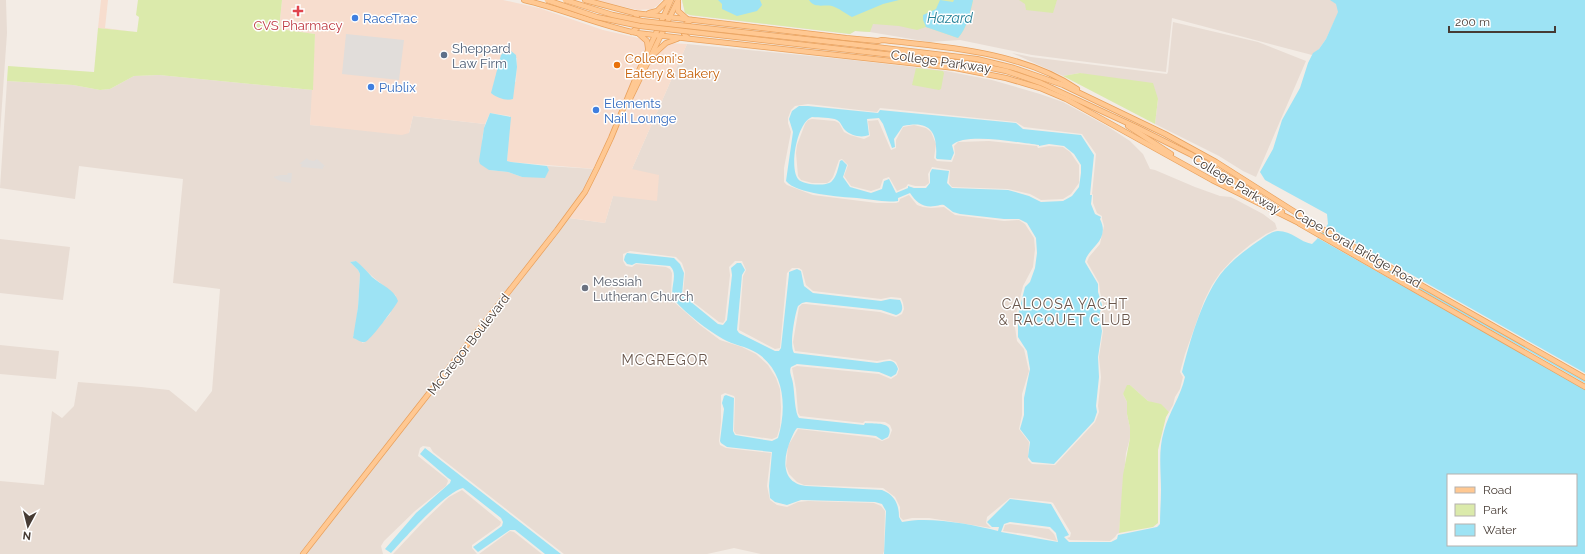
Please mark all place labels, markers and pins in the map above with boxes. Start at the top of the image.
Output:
marker: CVS Pharmacy [293,6,303,16]
place label: RaceTrac [363,11,417,26]
marker: RaceTrac [350,13,360,23]
place label: CVS Pharmacy [254,18,342,33]
place label: Sheppard Law Firm [452,41,511,71]
marker: Sheppard Law Firm [439,50,449,60]
place label: Colleoni's Eatery & Bakery [625,51,720,81]
marker: Colleoni's Eatery & Bakery [612,60,622,70]
place label: Publix [379,80,416,95]
marker: Publix [366,82,376,92]
place label: Elements Nail Lounge [604,96,677,126]
marker: Elements Nail Lounge [591,105,601,115]
place label: Messiah Lutheran Church [593,274,694,304]
marker: Messiah Lutheran Church [580,283,590,293]

